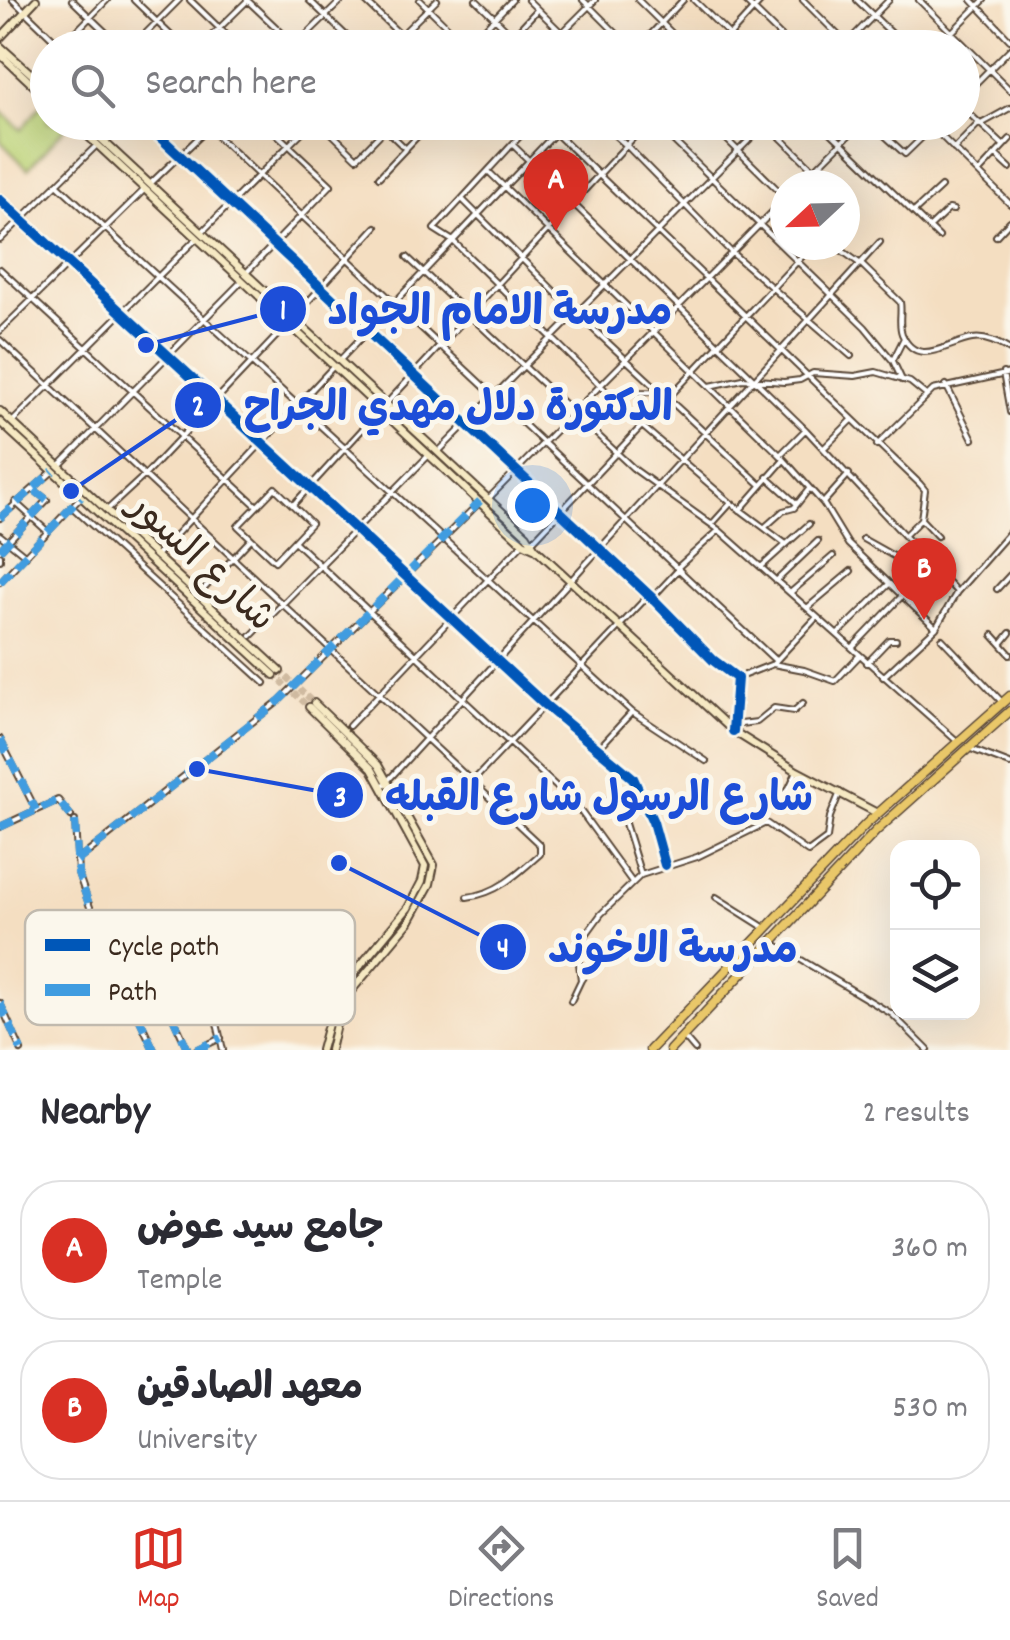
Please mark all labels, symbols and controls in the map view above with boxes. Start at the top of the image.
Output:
search box [30,30,980,140]
icon: search [65,58,120,113]
text: Search here [145,58,317,113]
pin: A [524,148,588,231]
north arrow [770,170,860,260]
callout: مدرسة الامام الجواد [258,273,693,345]
text: مدرسة الامام الجواد [328,286,672,346]
text: 1 [280,292,286,335]
callout: الدكتورة دلال مهدي الجراح [173,369,693,441]
text: الدكتورة دلال مهدي الجراح [243,382,673,442]
text: 2 [191,388,205,431]
street label: شارع السور [111,479,286,648]
your location [507,480,558,531]
pin: B [892,538,956,620]
callout: شارع الرسول شارع القبله [315,759,833,831]
text: شارع الرسول شارع القبله [385,772,813,832]
text: 3 [333,779,347,822]
map controls [890,840,980,1020]
button: locate [890,840,980,930]
legend [25,910,355,1025]
callout: مدرسة الاخوند [478,911,818,983]
text: مدرسة الاخوند [548,924,798,984]
text: Cycle path [108,930,219,970]
text: 4 [497,930,509,973]
button: layers [890,930,980,1020]
text: Path [108,975,157,1015]
text: Nearby [40,1085,150,1145]
text: 2 results [863,1092,970,1138]
text: جامع سيد عوض [137,1203,384,1258]
text: A [66,1227,83,1273]
text: 360 m [891,1227,968,1273]
text: Temple [137,1259,222,1305]
text: معهد الصادقين [137,1363,363,1418]
text: B [67,1387,82,1433]
text: 530 m [892,1387,968,1433]
text: University [137,1419,256,1465]
tab: Map [131,1521,186,1621]
tab: Directions [448,1521,554,1621]
tab: Saved [816,1521,879,1621]

